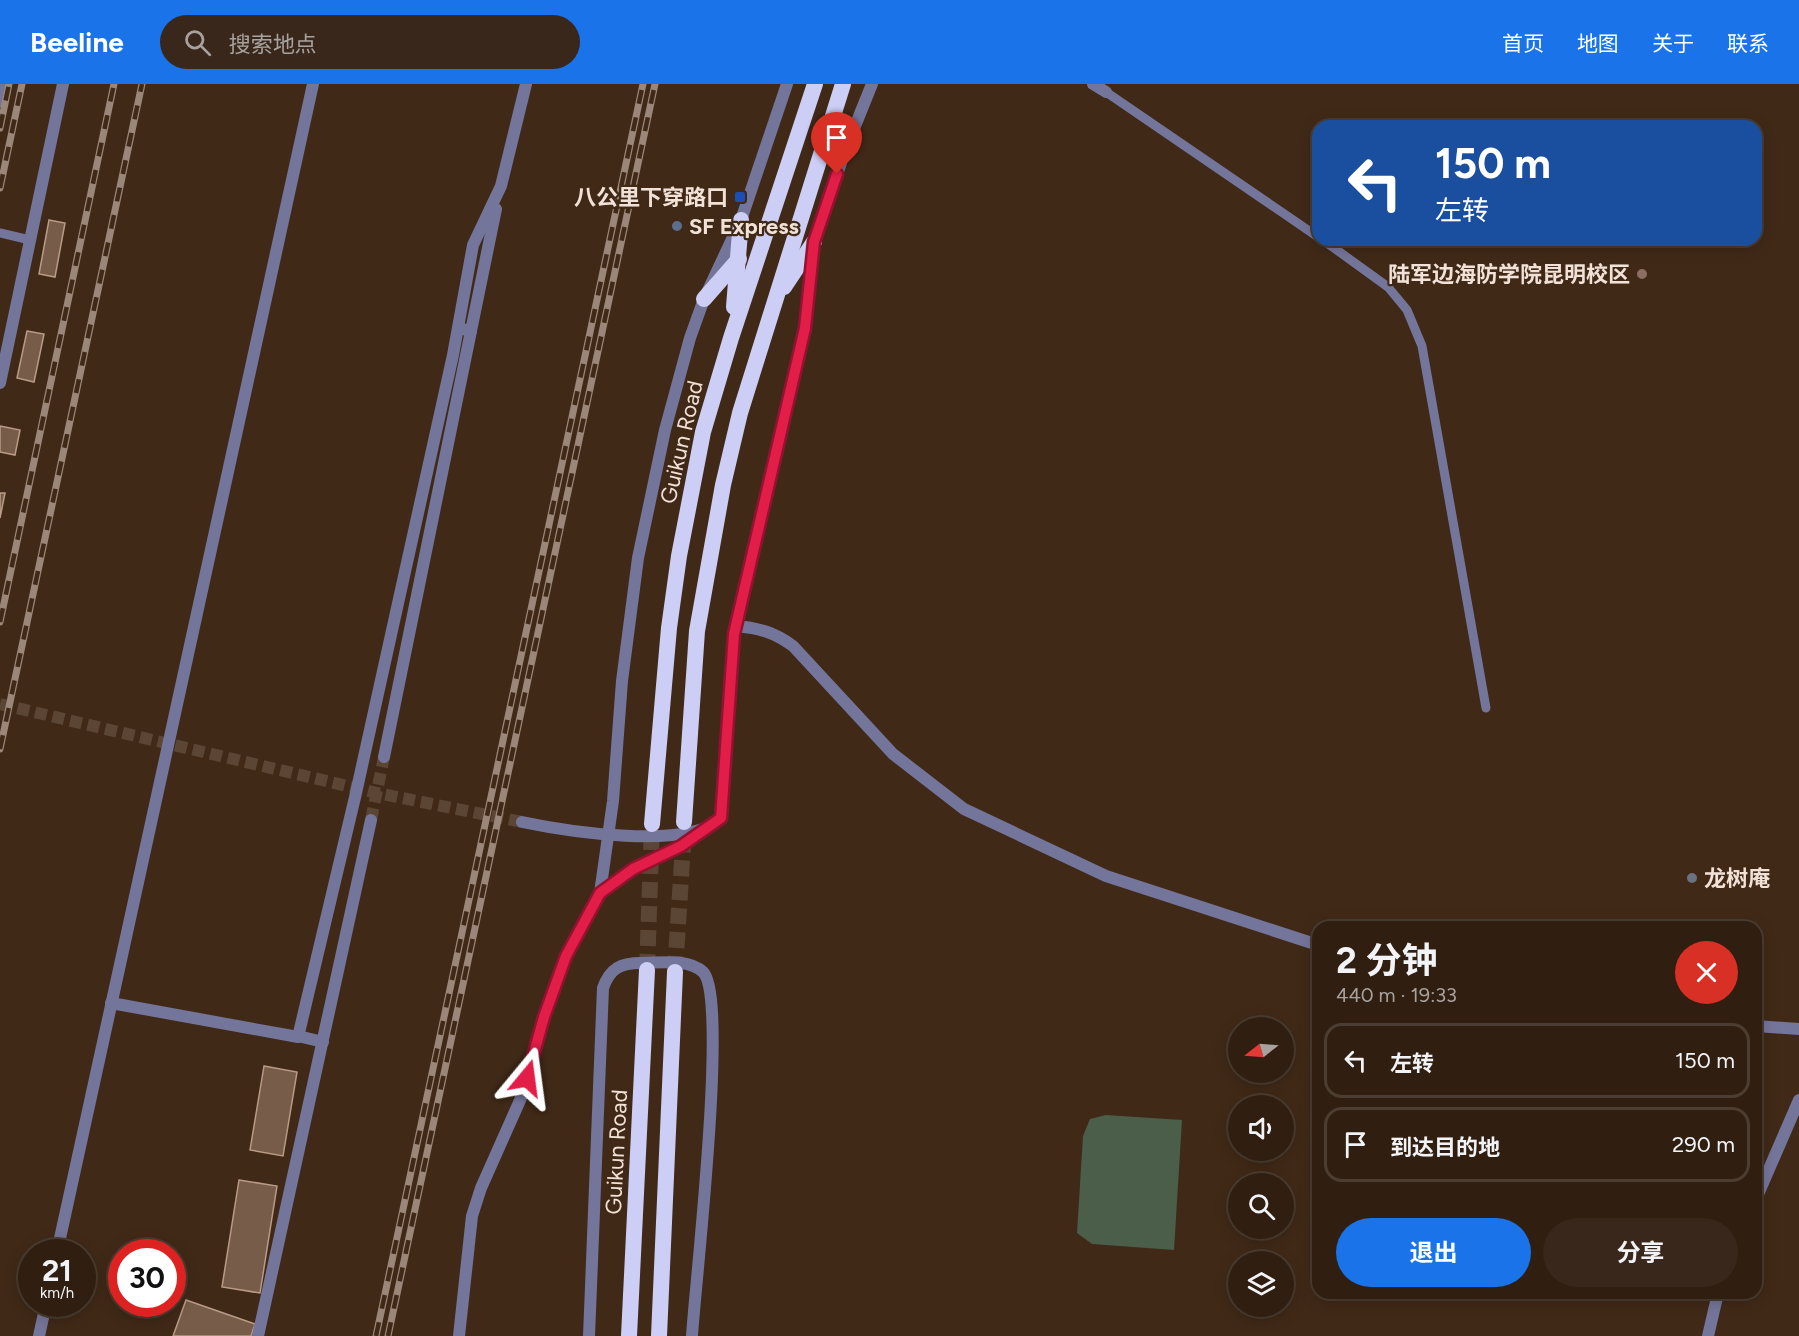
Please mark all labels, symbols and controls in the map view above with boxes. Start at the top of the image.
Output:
search box [160,15,580,69]
text: Beeline [30,25,124,59]
icon: search [181,26,214,59]
text: 搜索地点 [229,31,317,58]
text: 首页 [1502,31,1544,56]
text: 地图 [1577,31,1619,56]
text: 关于 [1652,31,1694,56]
text: 联系 [1727,31,1769,56]
pin [811,112,862,174]
icon: arrive [820,121,853,154]
text: 150 m [1435,138,1551,189]
icon: left [1336,144,1414,222]
place label: 八公里下穿路口 [574,184,728,211]
marker: 八公里下穿路口 [733,190,747,204]
text: 左转 [1435,194,1489,227]
place label: SF Express [689,213,799,240]
marker: SF Express [670,219,684,233]
place label: 陆军边海防学院昆明校区 [1388,261,1630,288]
marker: 陆军边海防学院昆明校区 [1635,267,1649,281]
street label: Guikun Road [654,378,709,506]
place label: 龙树庵 [1704,865,1770,892]
marker: 龙树庵 [1685,871,1699,885]
text: 2 分钟 [1336,939,1437,982]
button: close [1675,941,1738,1004]
text: 440 m · 19:33 [1336,983,1457,1007]
north arrow [1228,1017,1294,1083]
map controls [1228,1017,1294,1317]
icon: left [1339,1044,1372,1077]
position arrow [495,1046,559,1110]
text: 150 m [1675,1047,1735,1074]
text: 左转 [1390,1050,1434,1077]
street label: Guikun Road [600,1089,633,1215]
button: sound [1228,1095,1294,1161]
icon: arrive [1339,1128,1372,1161]
text: 290 m [1672,1131,1735,1158]
text: 到达目的地 [1390,1134,1500,1161]
button: search [1228,1173,1294,1239]
button: 退出 [1336,1218,1531,1287]
button: 分享 [1543,1218,1738,1287]
speed limit sign: 30 [108,1239,186,1317]
button: layers [1228,1251,1294,1317]
text: 21 [42,1252,72,1289]
text: km/h [40,1284,74,1302]

